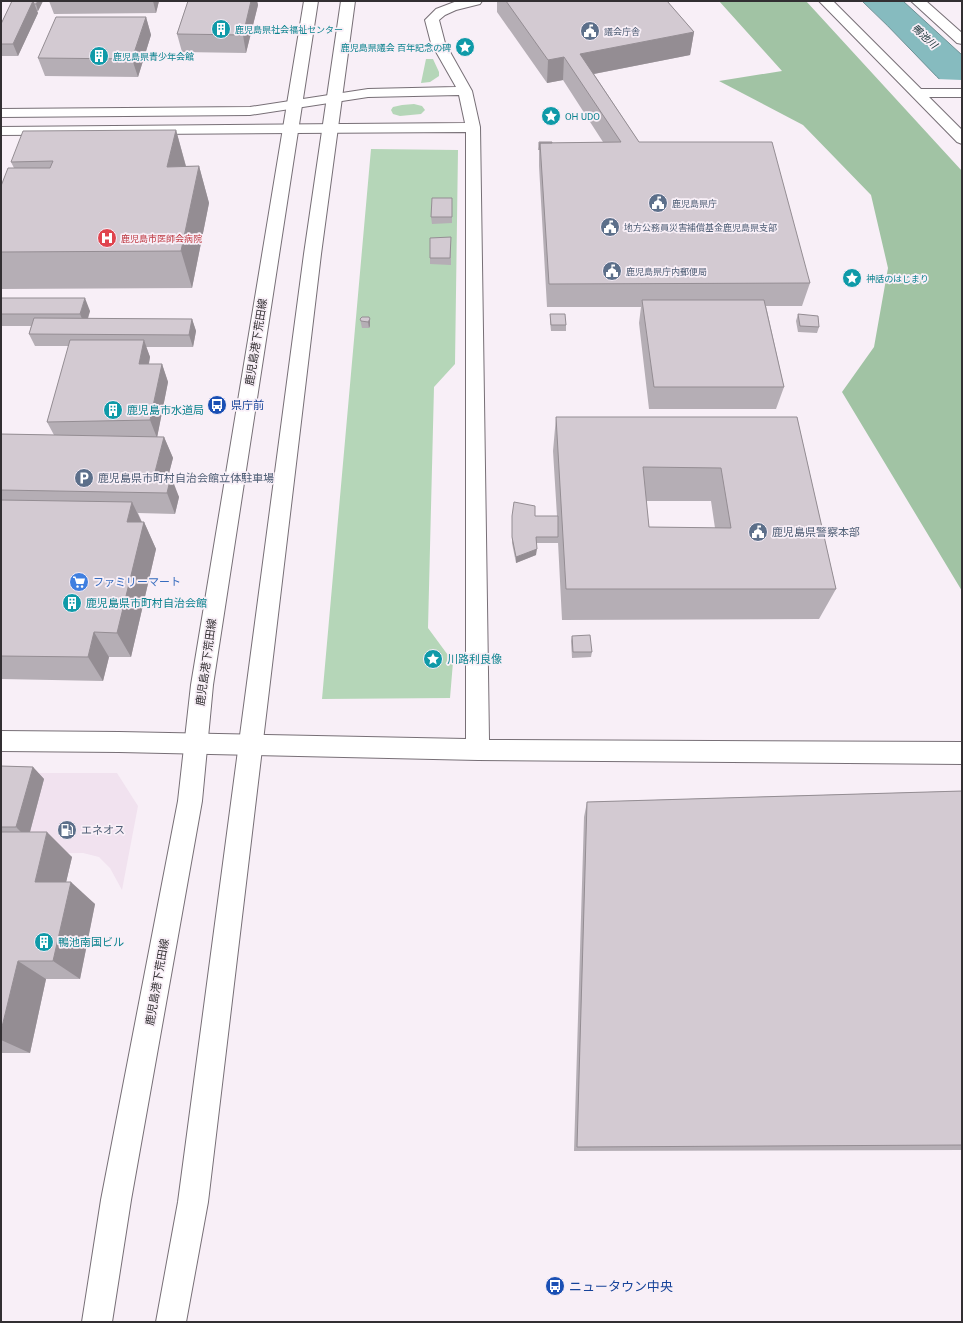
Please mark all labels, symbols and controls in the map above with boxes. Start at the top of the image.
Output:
building icon: 鹿児島県社会福祉センター [210,18,232,40]
public building icon: 議会庁舎 [579,20,601,42]
water label: 鴨池川 [910,21,941,51]
place label: 鹿児島県社会福祉センター [235,24,343,35]
place label: 議会庁舎 [604,26,640,37]
place icon: 鹿児島県議会 百年記念の碑 [454,36,476,58]
place label: 鹿児島県議会 百年記念の碑 [341,42,451,53]
building icon: 鹿児島県青少年会館 [88,45,110,67]
place label: 鹿児島県青少年会館 [113,51,194,62]
place icon: OH UDO [540,105,562,127]
place label: OH UDO [565,111,600,122]
public building icon: 鹿児島県庁 [647,192,669,214]
place label: 鹿児島県庁 [672,198,717,209]
public building icon: 地方公務員災害補償基金鹿児島県支部 [599,216,621,238]
place label: 地方公務員災害補償基金鹿児島県支部 [624,222,777,233]
hospital icon: 鹿児島市医師会病院 [96,227,118,249]
place label: 鹿児島市医師会病院 [121,233,202,244]
public building icon: 鹿児島県庁内郵便局 [601,260,623,282]
place label: 鹿児島県庁内郵便局 [626,266,707,277]
place icon: 神話のはじまり [841,267,863,289]
place label: 神話のはじまり [866,273,929,284]
street label: 鹿児島港下荒田線 [243,298,269,386]
bus stop icon: 県庁前 [206,394,228,416]
building icon: 鹿児島市水道局 [102,399,124,421]
place label: 県庁前 [231,399,264,411]
place label: 鹿児島市水道局 [127,404,204,416]
parking icon: 鹿児島県市町村自治会館立体駐車場 [73,467,95,489]
place label: 鹿児島県市町村自治会館立体駐車場 [98,472,274,484]
public building icon: 鹿児島県警察本部 [747,521,769,543]
place label: 鹿児島県警察本部 [772,526,860,538]
supermarket icon: ファミリーマート [68,571,90,593]
place label: ファミリーマート [93,576,181,588]
building icon: 鹿児島県市町村自治会館 [61,592,83,614]
place label: 鹿児島県市町村自治会館 [86,597,207,609]
street label: 鹿児島港下荒田線 [194,618,218,706]
place icon: 川路利良像 [422,648,444,670]
place label: 川路利良像 [447,653,502,665]
fuel station icon: エネオス [56,819,78,841]
place label: エネオス [81,824,125,836]
building icon: 鴨池南国ビル [33,931,55,953]
place label: 鴨池南国ビル [58,936,124,948]
street label: 鹿児島港下荒田線 [143,938,171,1026]
bus stop icon: ニュータウン中央 [544,1275,566,1297]
place label: ニュータウン中央 [569,1279,673,1294]

